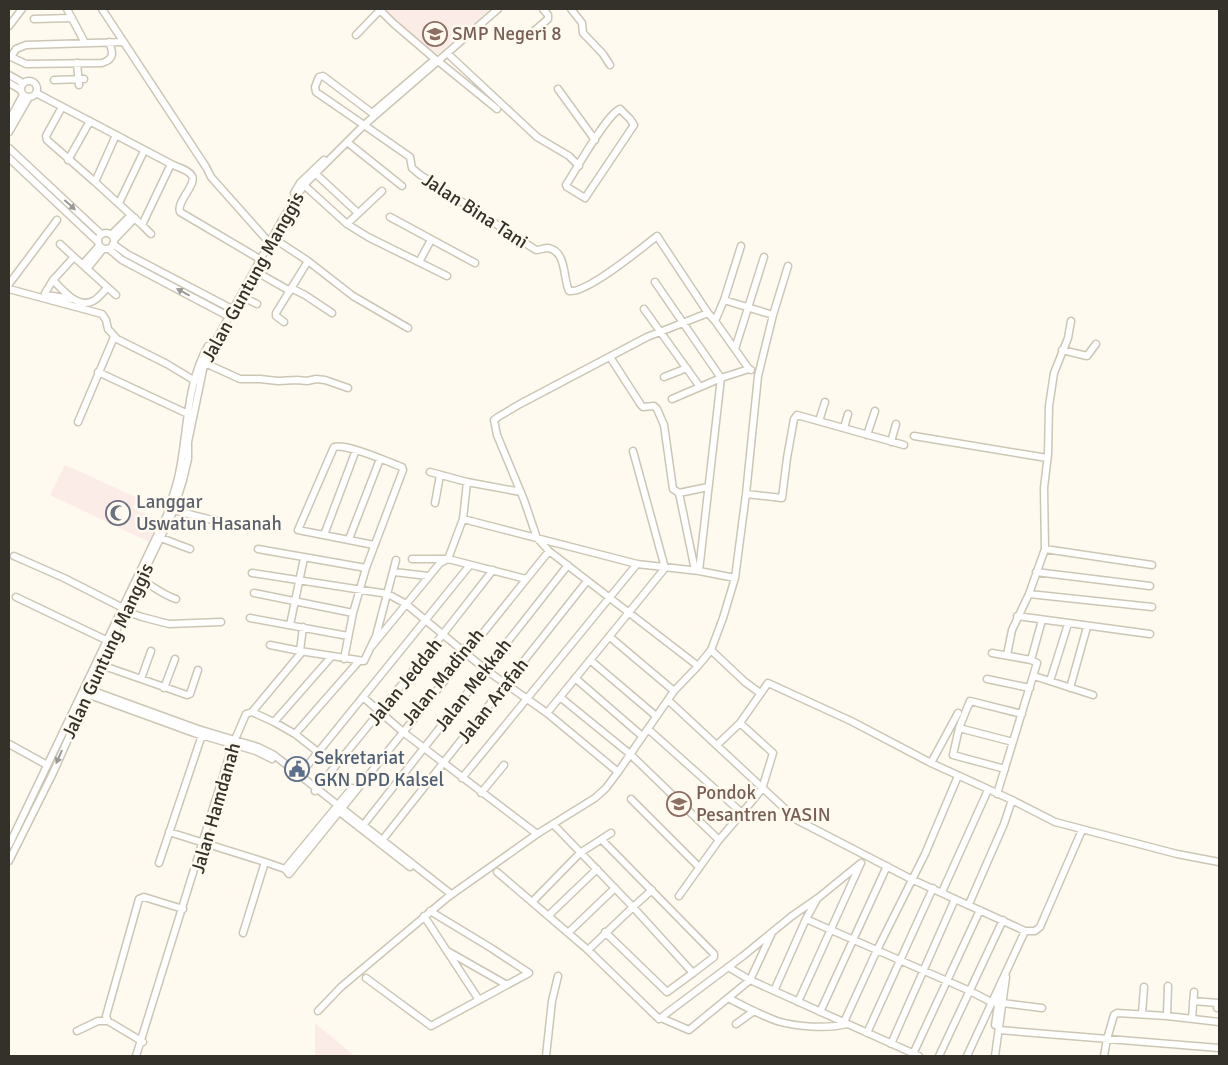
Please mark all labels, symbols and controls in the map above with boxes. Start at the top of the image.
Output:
school or university icon: SMP Negeri 8 [422,21,448,47]
place label: SMP Negeri 8 [452,22,562,46]
street label: Jalan Bina Tani [418,168,532,254]
street label: Jalan Guntung Manggis [196,188,310,366]
one-way arrow [64,199,76,211]
one-way arrow [176,288,190,297]
place label: Langgar Uswatun Hasanah [136,490,282,536]
mosque icon: Langgar Uswatun Hasanah [105,500,131,526]
street label: Jalan Guntung Manggis [57,559,159,743]
street label: Jalan Madinah [397,624,489,730]
street label: Jalan Jeddah [362,633,448,731]
street label: Jalan Mekkah [429,634,517,736]
street label: Jalan Arafah [452,653,534,749]
street label: Jalan Hamdanah [186,740,246,876]
place label: Sekretariat GKN DPD Kalsel [314,746,444,792]
one-way arrow [55,750,63,764]
public building icon: Sekretariat GKN DPD Kalsel [284,756,310,782]
place label: Pondok Pesantren YASIN [696,781,831,827]
school or university icon: Pondok Pesantren YASIN [666,791,692,817]

